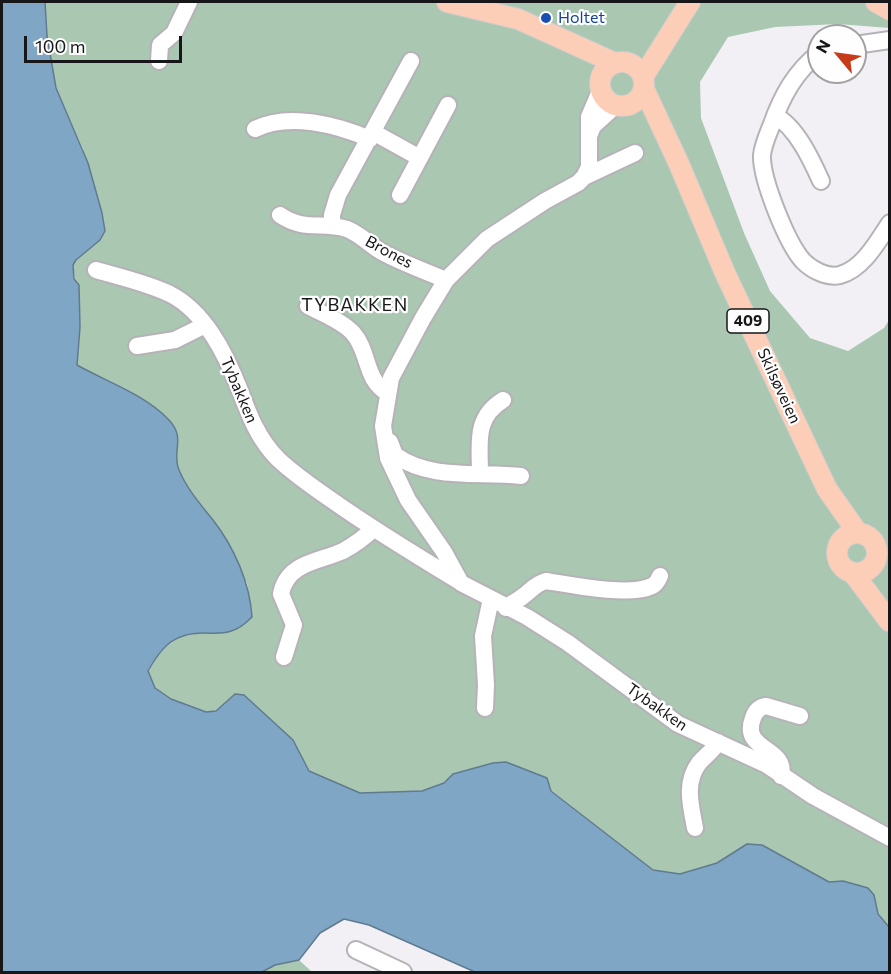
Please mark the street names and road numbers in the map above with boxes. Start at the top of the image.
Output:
street label: Brones [362,232,416,272]
road number: 409 [727,309,769,333]
street label: Skilsøveien [753,345,805,427]
street label: Tybakken [217,354,261,426]
street label: Tybakken [623,679,691,735]

